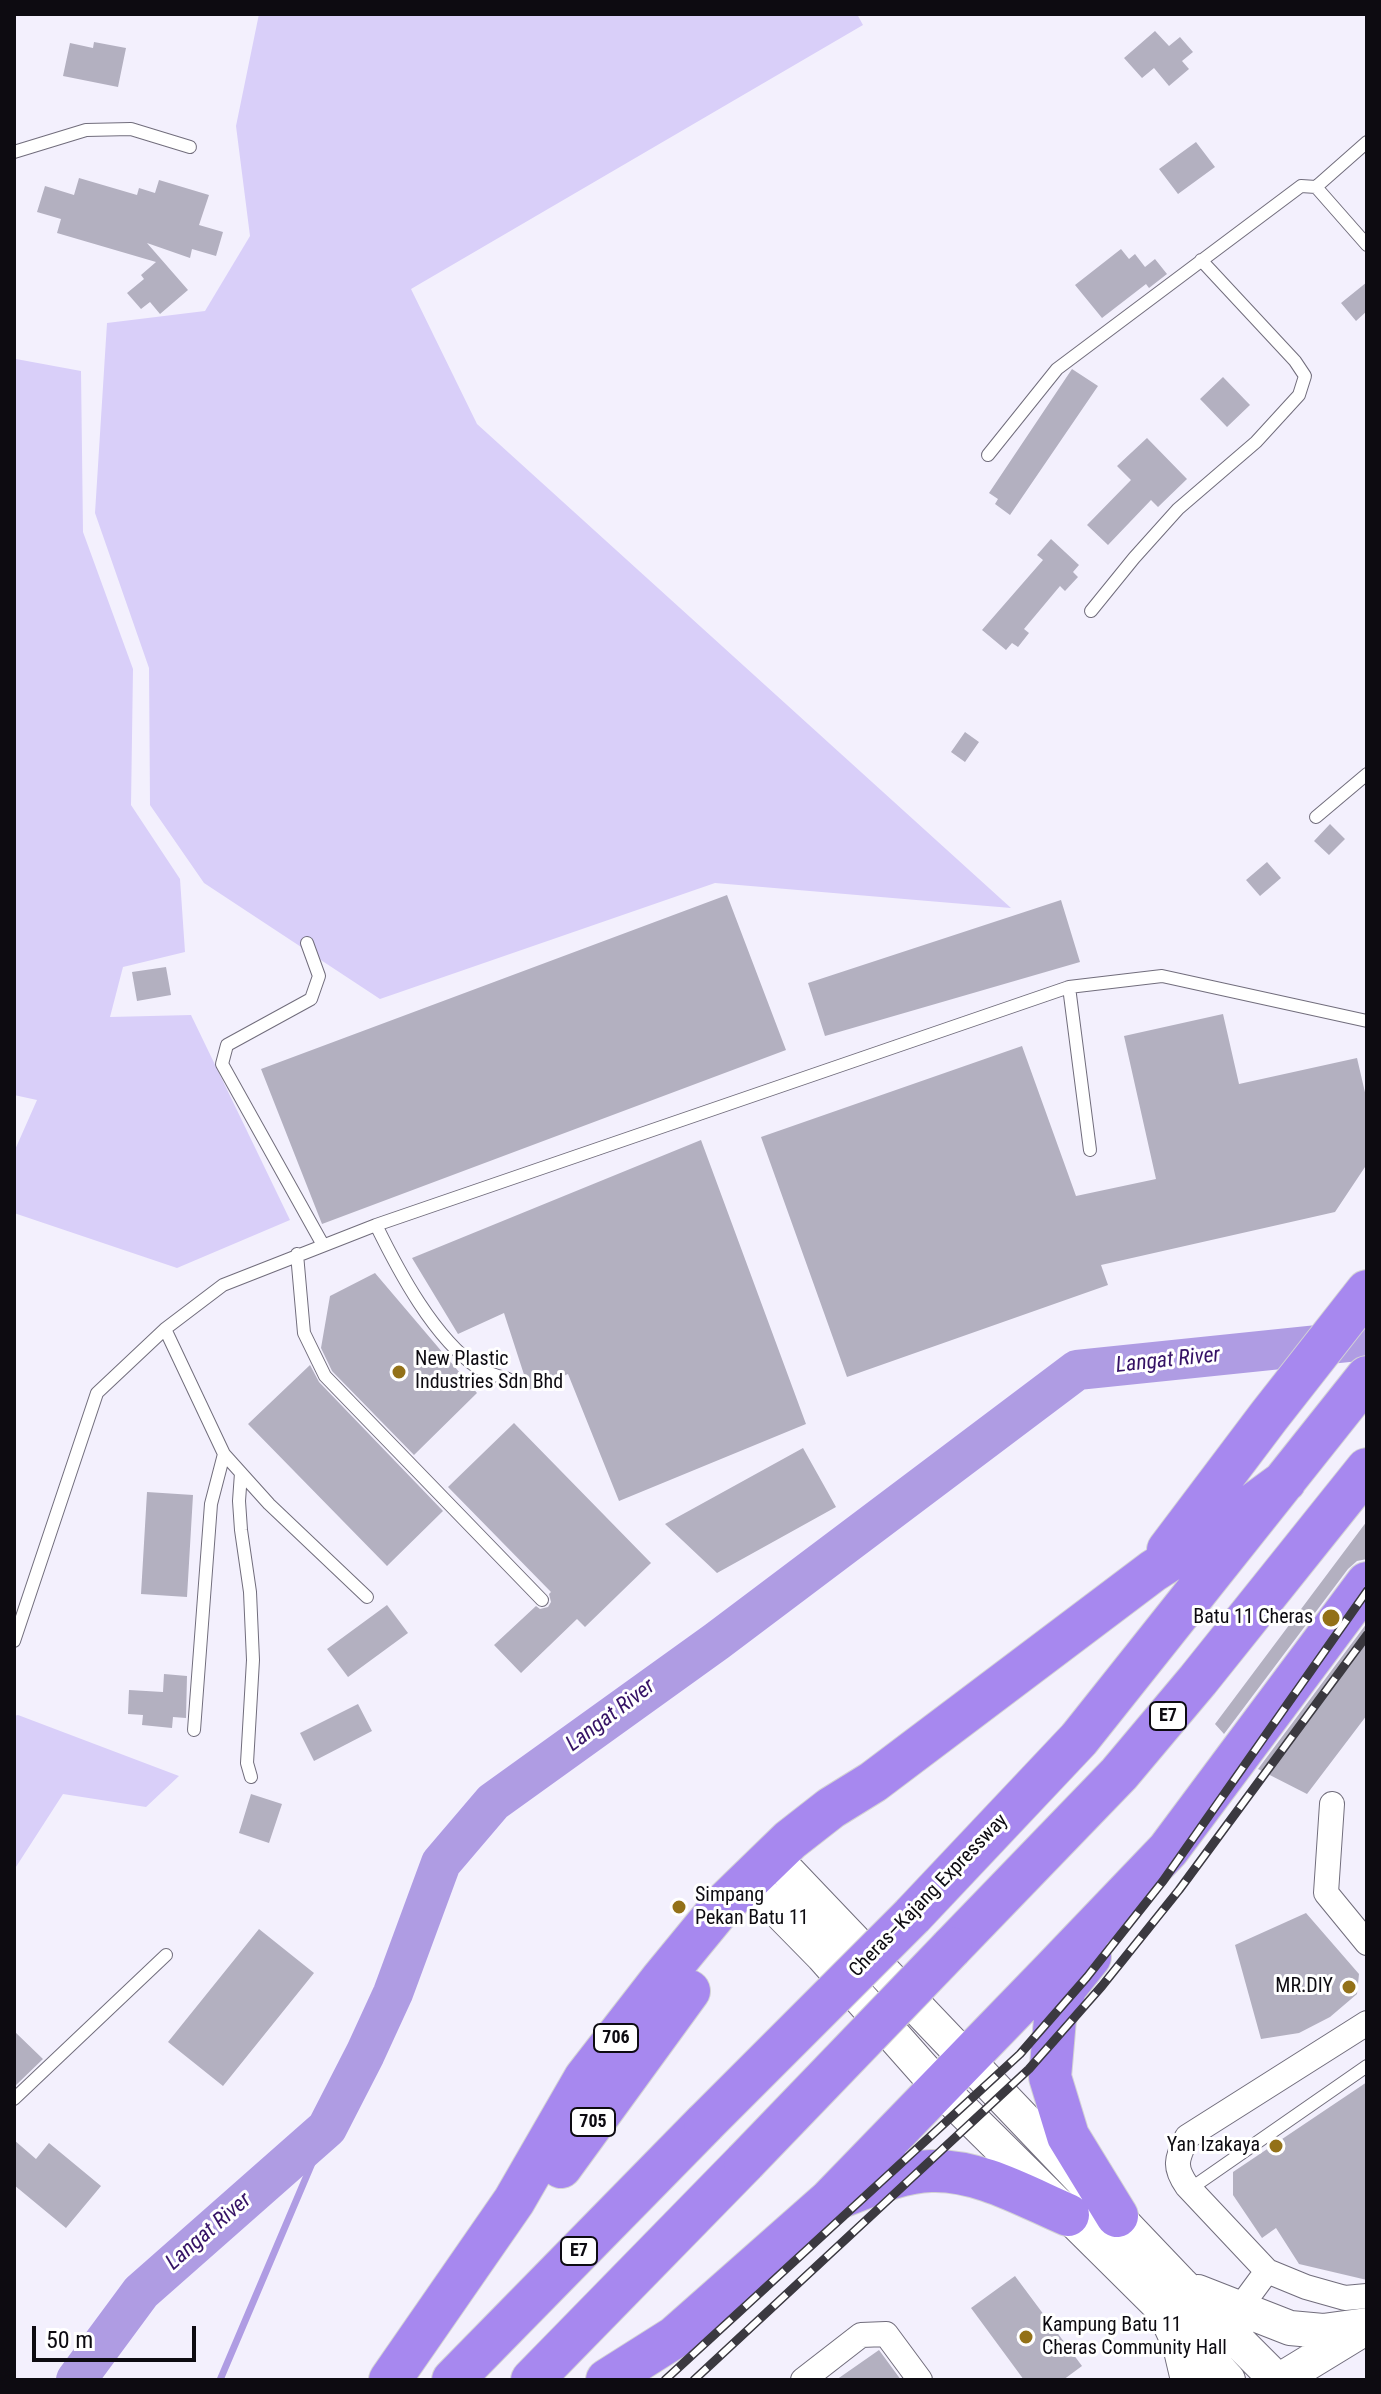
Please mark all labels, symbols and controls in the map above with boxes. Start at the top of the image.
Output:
water label: Langat River [1115,1342,1221,1380]
place label: New Plastic Industries Sdn Bhd [415,1348,563,1395]
marker: New Plastic Industries Sdn Bhd [390,1363,408,1381]
place label: Batu 11 Cheras [1193,1606,1313,1630]
marker: Batu 11 Cheras [1320,1607,1342,1629]
water label: Langat River [561,1674,661,1758]
road number: E7 [1150,1702,1186,1730]
street label: Cheras–Kajang Expressway [845,1809,1013,1983]
place label: Simpang Pekan Batu 11 [695,1884,809,1931]
marker: Simpang Pekan Batu 11 [670,1898,688,1916]
place label: MR.DIY [1275,1975,1333,1999]
marker: MR.DIY [1340,1978,1358,1996]
road number: 706 [594,2024,638,2052]
road number: 705 [571,2108,615,2136]
place label: Yan Izakaya [1167,2134,1260,2158]
marker: Yan Izakaya [1267,2137,1285,2155]
water label: Langat River [161,2188,257,2276]
road number: E7 [561,2237,597,2265]
scale bar [36,2310,200,2360]
place label: Kampung Batu 11 Cheras Community Hall [1042,2314,1227,2361]
text: 50 m [46,2326,93,2354]
marker: Kampung Batu 11 Cheras Community Hall [1017,2328,1035,2346]

